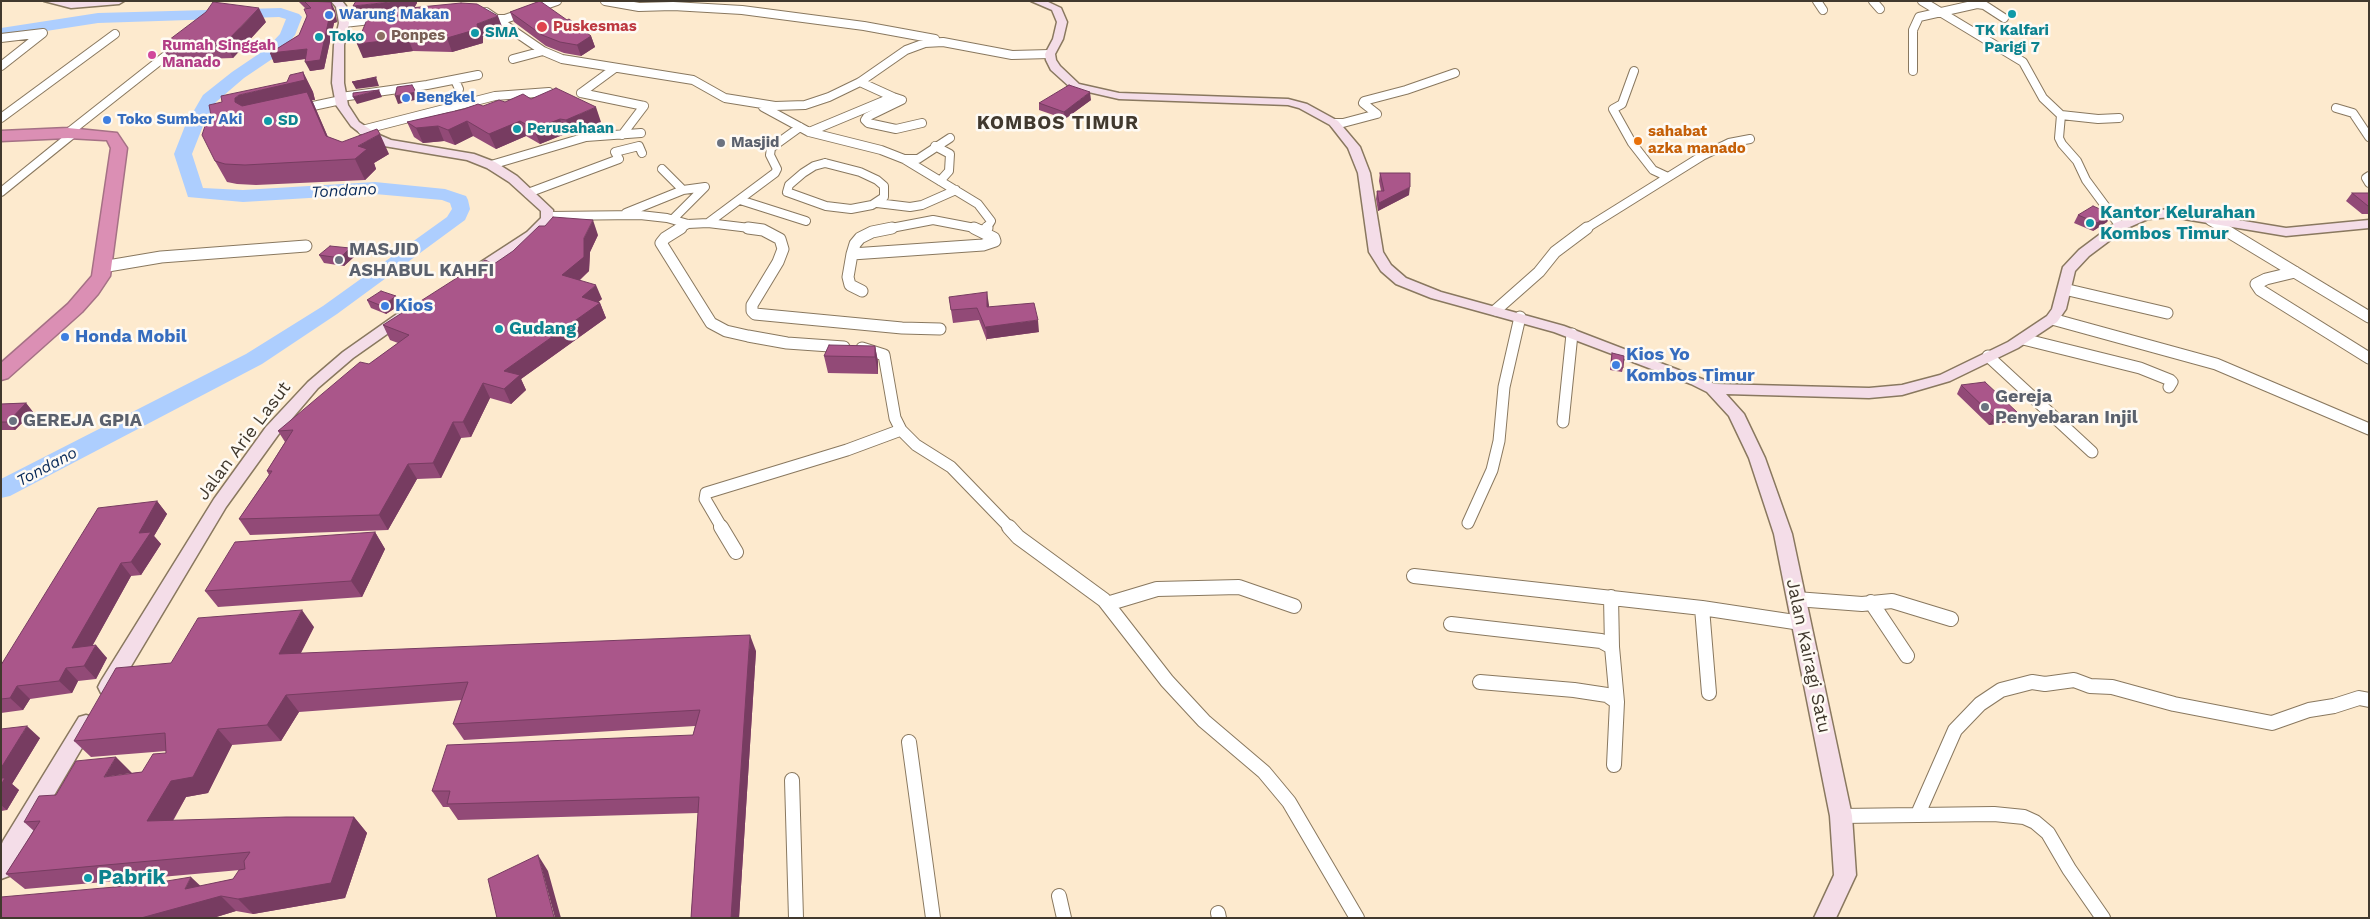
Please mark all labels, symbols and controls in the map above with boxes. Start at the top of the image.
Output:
place label: Warung Makan [339,6,449,24]
marker: TK Kalfari Parigi 7 [2006,8,2018,20]
marker: Warung Makan [323,9,335,21]
place label: Puskesmas [553,18,637,36]
marker: Puskesmas [535,20,549,34]
place label: TK Kalfari Parigi 7 [1975,22,2049,57]
place label: SMA [485,24,518,42]
place label: Ponpes [391,27,445,45]
marker: SMA [469,27,481,39]
place label: Toko [329,28,364,46]
marker: Ponpes [375,30,387,42]
marker: Toko [313,31,325,43]
place label: Rumah Singgah Manado [162,37,276,72]
marker: Rumah Singgah Manado [146,49,158,61]
place label: Bengkel [416,89,475,107]
marker: Bengkel [400,92,412,104]
place label: Toko Sumber Aki [117,111,242,129]
place label: SD [278,112,298,130]
district label: KOMBOS TIMUR [975,112,1141,134]
marker: Toko Sumber Aki [101,114,113,126]
marker: SD [262,115,274,127]
place label: Perusahaan [527,120,614,138]
marker: Perusahaan [511,123,523,135]
place label: sahabat azka manado [1648,123,1746,158]
place label: Masjid [731,134,779,152]
marker: sahabat azka manado [1632,135,1644,147]
marker: Masjid [715,137,727,149]
water label: Tondano [311,180,377,202]
place label: Kantor Kelurahan Kombos Timur [2100,202,2255,244]
marker: Kantor Kelurahan Kombos Timur [2084,217,2096,229]
place label: MASJID ASHABUL KAHFI [349,239,494,282]
marker: MASJID ASHABUL KAHFI [333,254,345,266]
place label: Kios [395,295,433,317]
marker: Kios [379,300,391,312]
place label: Gudang [509,318,576,340]
marker: Gudang [493,323,505,335]
place label: Honda Mobil [75,326,187,348]
marker: Honda Mobil [59,331,71,343]
place label: Kios Yo Kombos Timur [1626,344,1755,386]
marker: Kios Yo Kombos Timur [1610,359,1622,371]
street label: Jalan Arie Lasut [192,378,296,504]
place label: Gereja Penyebaran Injil [1995,386,2138,428]
marker: Gereja Penyebaran Injil [1979,401,1991,413]
place label: GEREJA GPIA [23,410,142,432]
marker: GEREJA GPIA [7,415,19,427]
water label: Tondano [13,443,81,491]
street label: Jalan Kairagi Satu [1781,577,1835,735]
place label: Pabrik [98,865,166,891]
marker: Pabrik [82,872,94,884]

